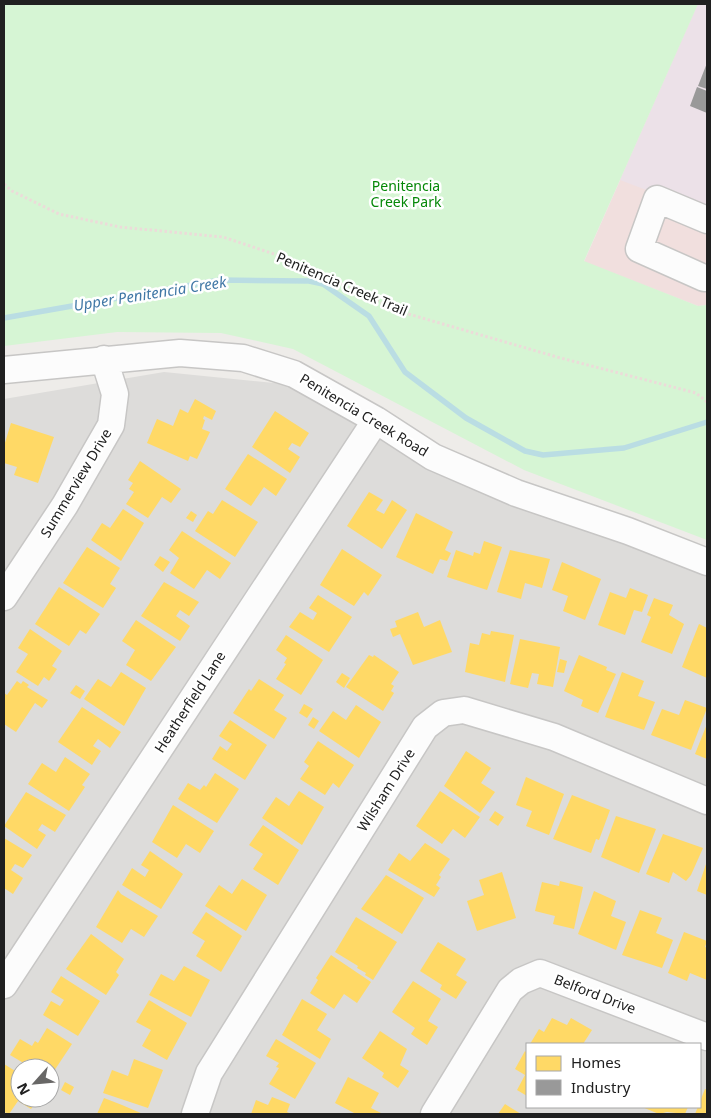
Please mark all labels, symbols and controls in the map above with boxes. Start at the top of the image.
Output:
park label: Penitencia Creek Park [371,176,442,211]
street label: Penitencia Creek Trail [274,247,411,320]
water label: Upper Penitencia Creek [72,271,228,315]
street label: Penitencia Creek Road [296,369,432,461]
street label: Summerview Drive [36,425,116,541]
street label: Heatherfield Lane [150,647,230,756]
street label: Wilsham Drive [352,744,419,835]
street label: Belford Drive [551,969,639,1018]
legend [526,1043,701,1108]
text: Homes [571,1052,621,1072]
north arrow [10,1058,60,1108]
text: Industry [571,1077,631,1097]
text: N [12,1080,34,1099]

